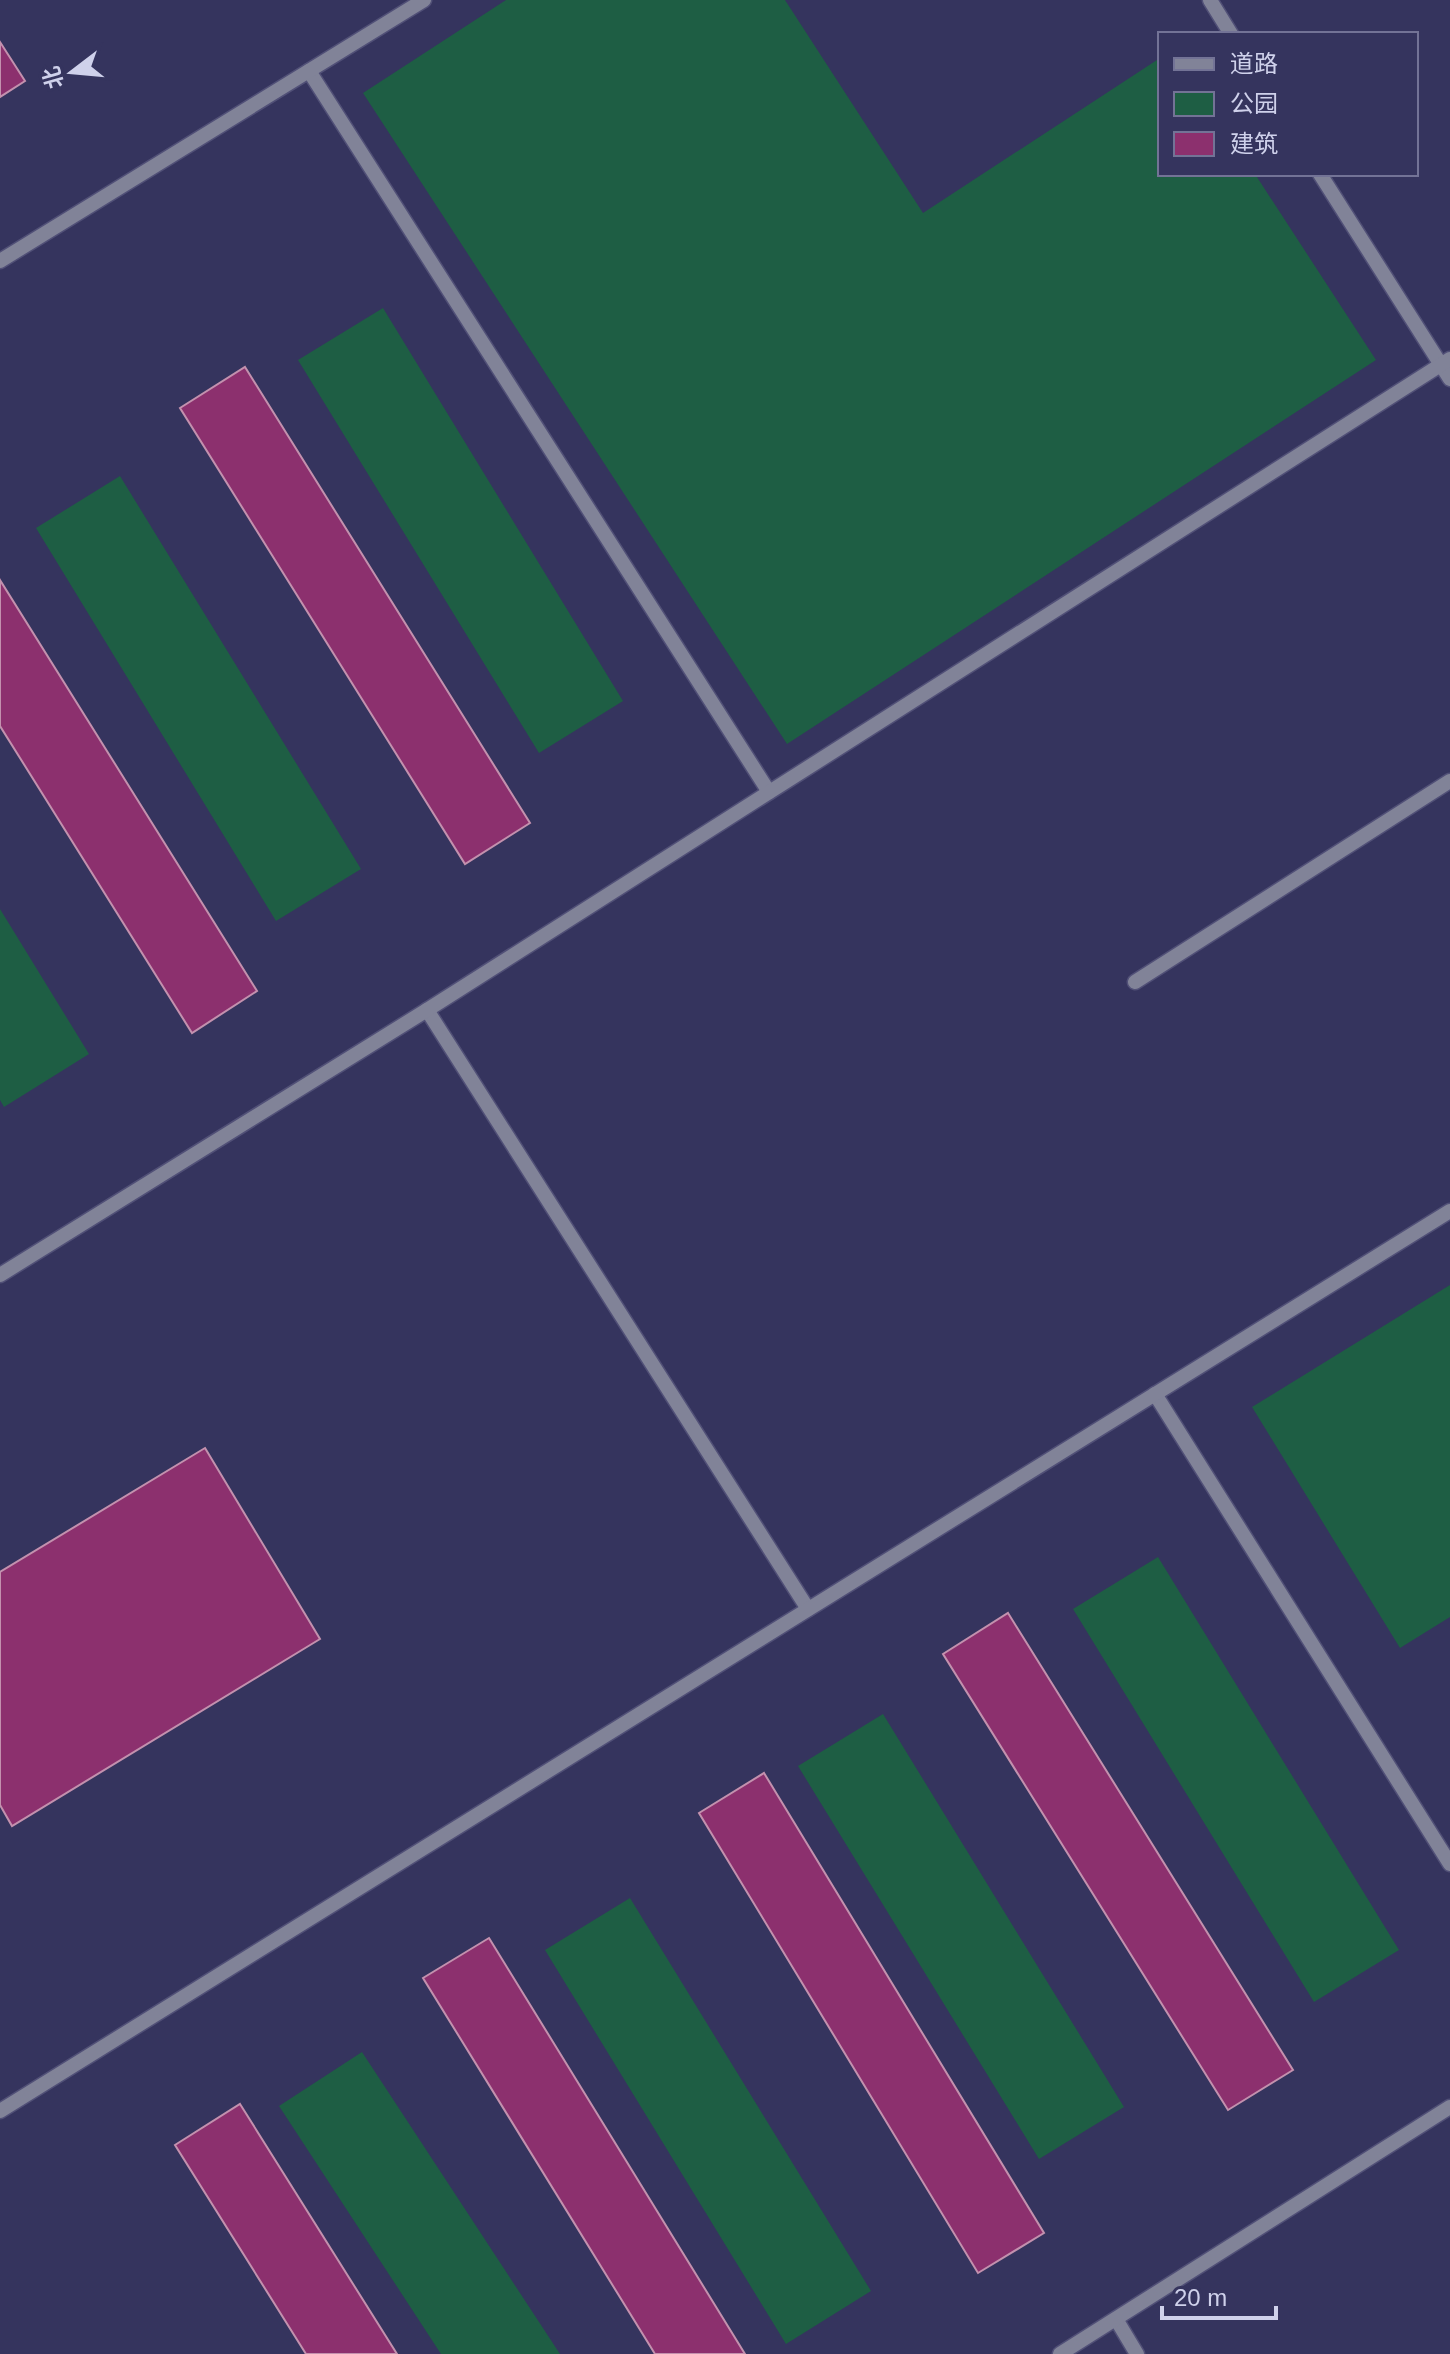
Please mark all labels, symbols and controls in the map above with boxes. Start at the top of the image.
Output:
north arrow [32,32,112,112]
legend [1158,32,1418,176]
text: 道路 [1230,50,1278,77]
text: 北 [38,63,68,91]
text: 公园 [1230,90,1278,117]
text: 建筑 [1230,130,1278,157]
scale bar [1162,2270,1276,2320]
text: 20 m [1174,2284,1227,2311]

